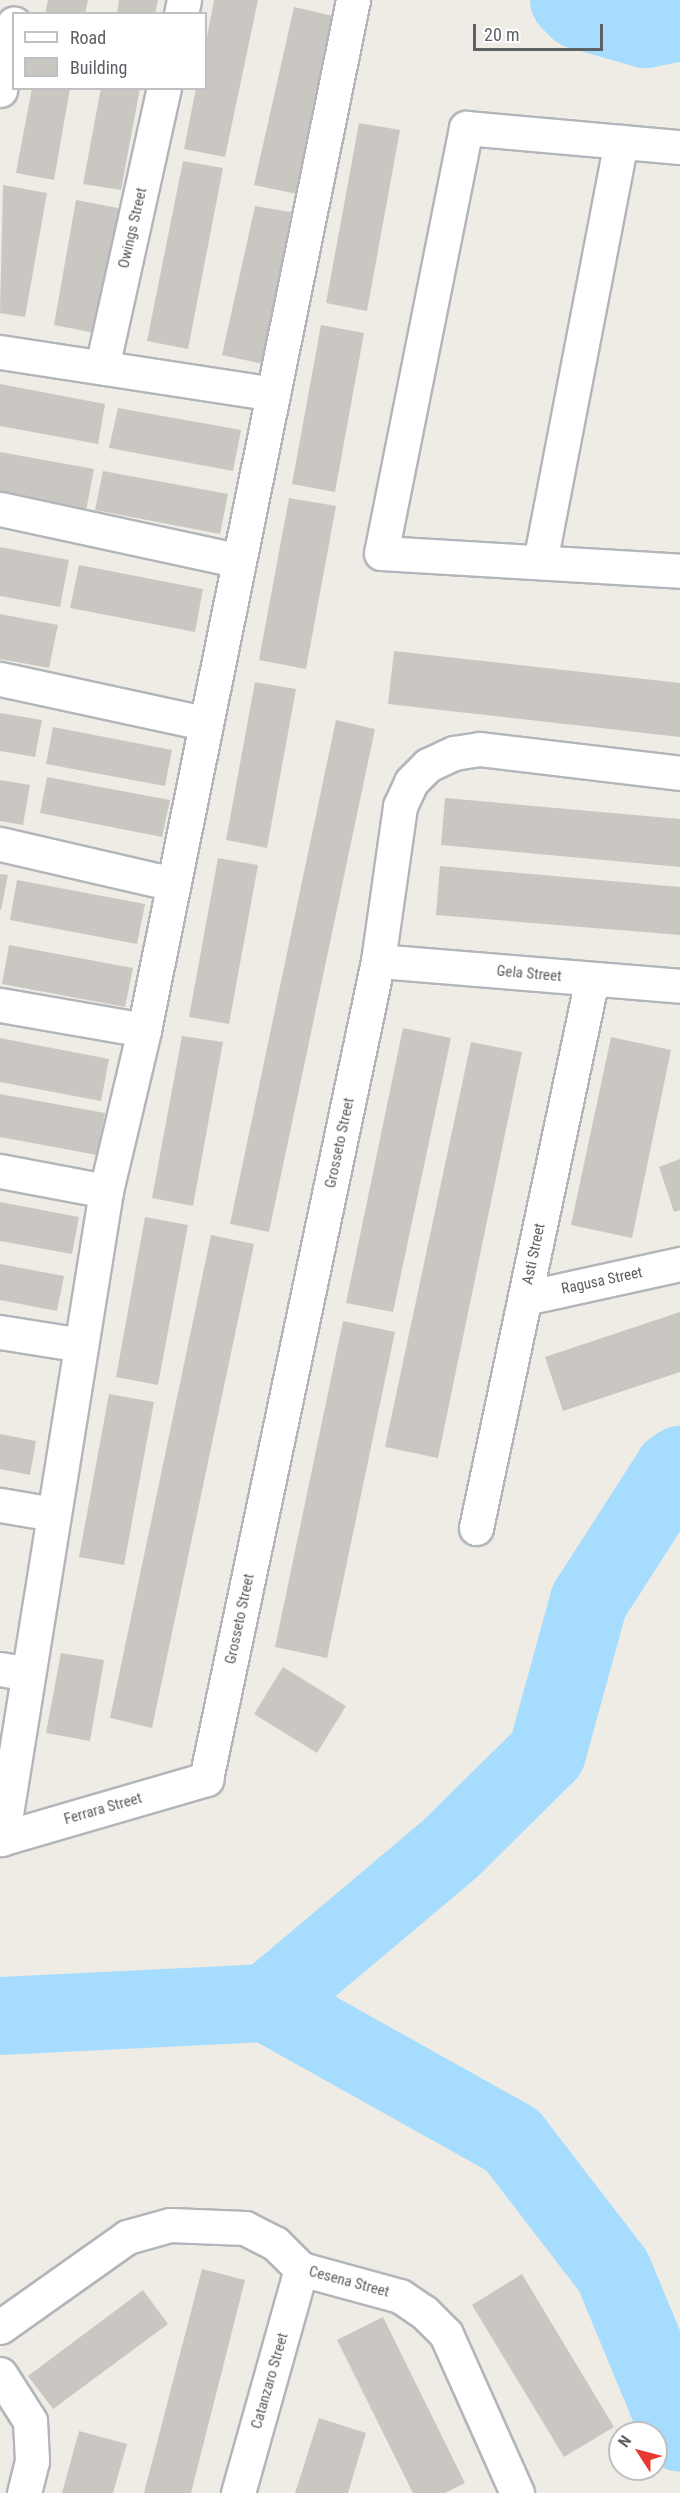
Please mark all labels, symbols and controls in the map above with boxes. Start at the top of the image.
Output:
legend [12,12,207,90]
scale bar [476,12,606,50]
text: 20 m [484,24,519,45]
text: Road [70,27,106,48]
text: Building [70,57,127,78]
street label: Owings Street [115,186,151,270]
street label: Gela Street [496,962,562,986]
street label: Grosseto Street [322,1096,358,1190]
street label: Asti Street [519,1222,549,1286]
street label: Ragusa Street [560,1264,644,1298]
street label: Grosseto Street [222,1572,258,1666]
street label: Ferrara Street [62,1789,144,1829]
street label: Cesena Street [307,2263,391,2301]
street label: Catanzaro Street [248,2331,292,2431]
north arrow [608,2421,668,2481]
text: N [614,2432,635,2451]

